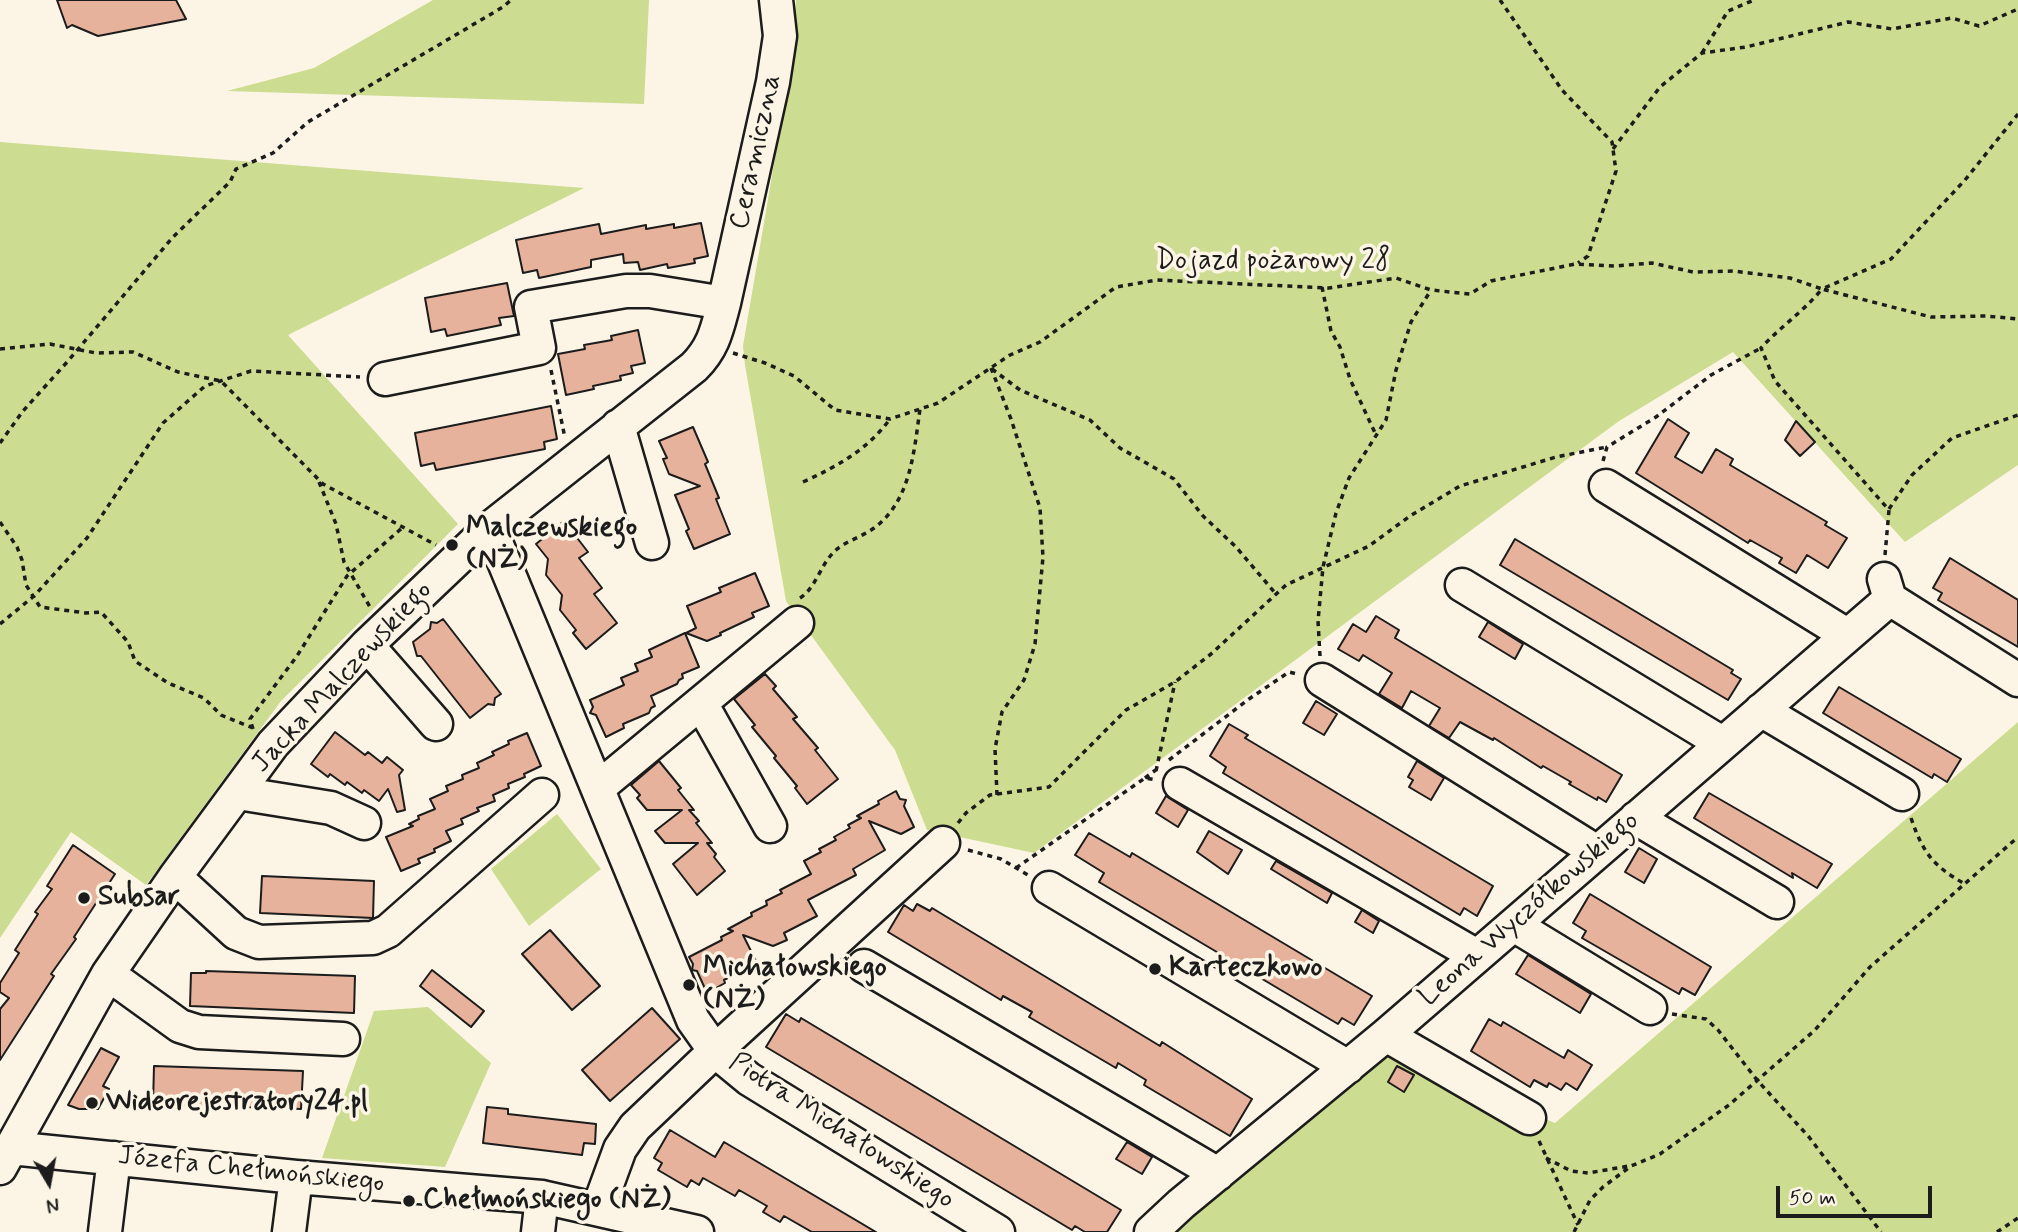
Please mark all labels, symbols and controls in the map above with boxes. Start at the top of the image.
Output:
street label: Ceramiczna [724,71,790,233]
street label: Dojazd pożarowy 28 [1156,245,1390,279]
place label: Malczewskiego (NŻ) [466,512,637,578]
marker: Malczewskiego (NŻ) [444,537,460,553]
street label: Jacka Malczewskiego [246,575,440,781]
street label: Leona Wyczółkowskiego [1413,805,1647,1015]
place label: Subsar [98,881,180,915]
marker: Subsar [76,890,92,906]
place label: Michałowskiego (NŻ) [703,952,887,1018]
place label: Karteczkowo [1169,952,1322,986]
marker: Karteczkowo [1147,961,1163,977]
marker: Michałowskiego (NŻ) [681,977,697,993]
street label: Piotra Michałowskiego [722,1046,960,1218]
place label: Wideorejestratory24.pl [106,1086,368,1120]
marker: Wideorejestratory24.pl [84,1095,100,1111]
street label: Józefa Chełmońskiego [116,1140,386,1202]
north arrow [14,1148,84,1218]
scale bar [1780,1172,1936,1216]
place label: Chełmońskiego (NŻ) [423,1184,671,1218]
text: 50 m [1789,1184,1836,1212]
text: N [44,1191,61,1218]
marker: Chełmońskiego (NŻ) [401,1193,417,1209]

